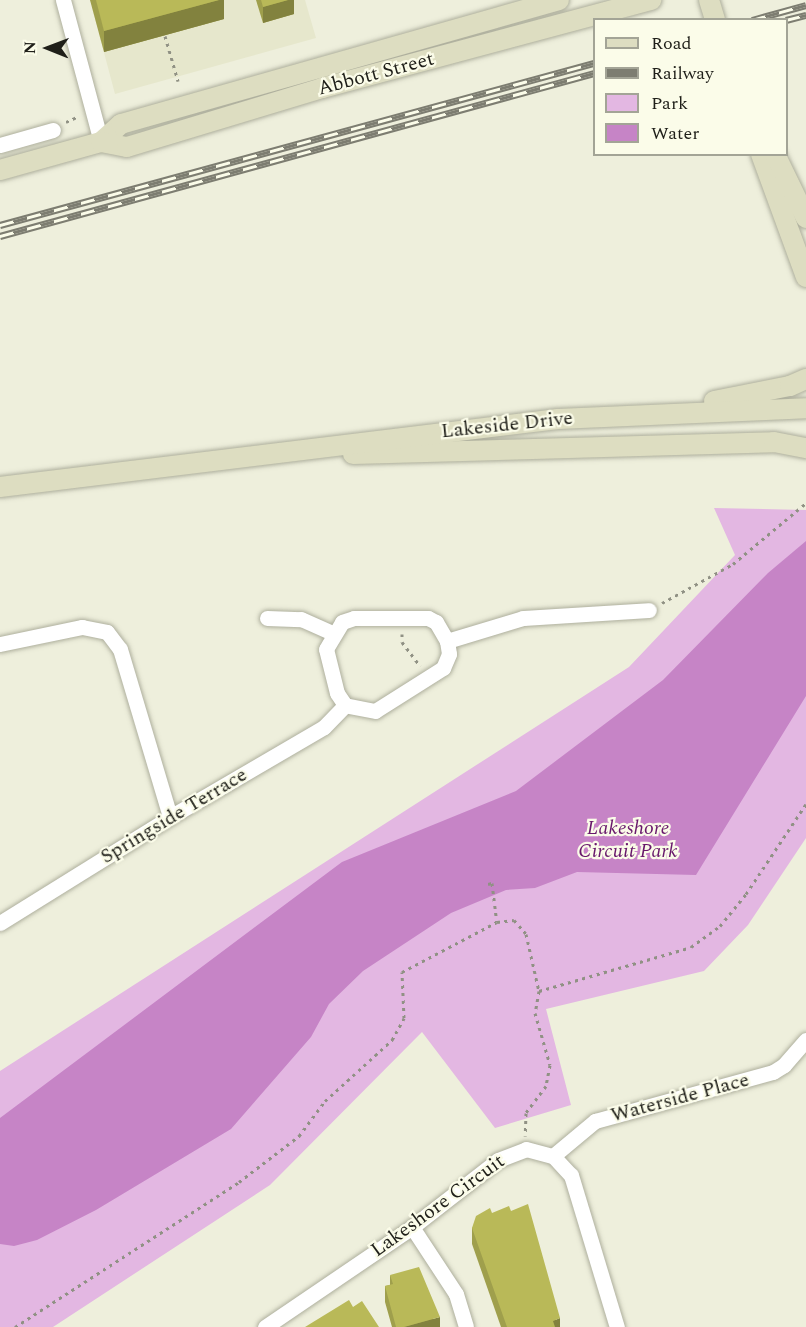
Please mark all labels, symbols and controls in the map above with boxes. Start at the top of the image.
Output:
north arrow [18,18,78,78]
legend [593,18,788,156]
text: Road [651,30,692,57]
text: N [18,41,42,54]
street label: Abbott Street [315,47,437,101]
text: Railway [651,60,714,87]
text: Park [651,90,688,117]
text: Water [651,120,699,147]
street label: Lakeside Drive [440,406,574,444]
street label: Springside Terrace [96,763,252,869]
park label: Lakeshore Circuit Park [578,816,678,863]
street label: Waterside Place [608,1068,752,1128]
street label: Lakeshore Circuit [367,1149,509,1263]

